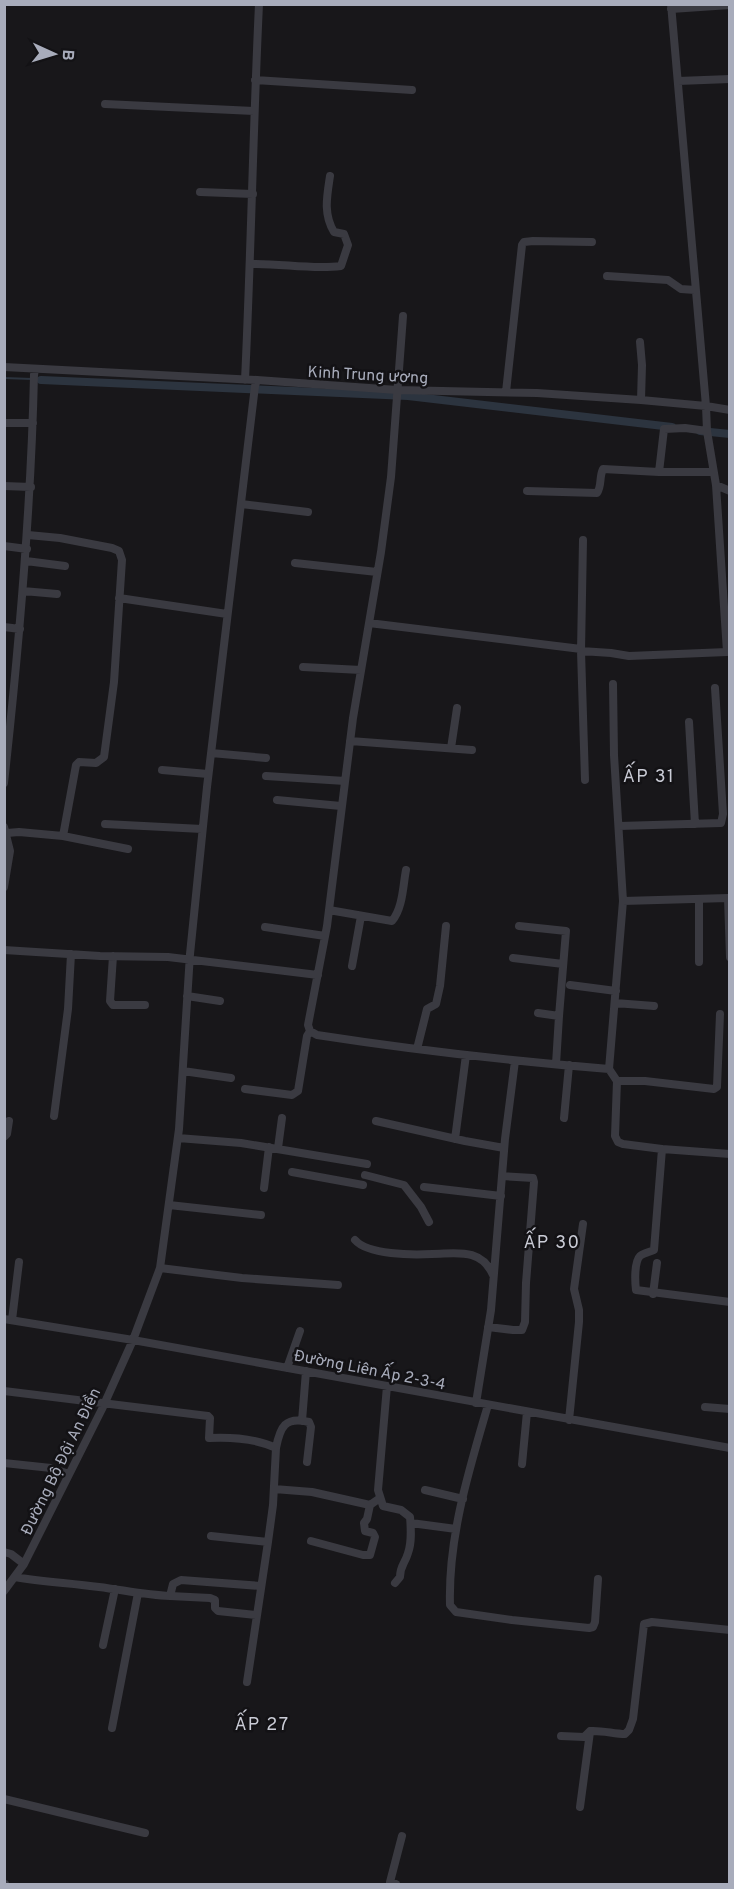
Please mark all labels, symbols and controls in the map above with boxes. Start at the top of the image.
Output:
north arrow [24,24,84,84]
text: B [57,49,77,61]
street label: Kinh Trung ương [307,363,429,389]
district label: ẤP 31 [623,761,675,789]
district label: ẤP 30 [523,1227,581,1255]
street label: Đường Liên Ấp 2-3-4 [292,1342,448,1395]
street label: Đường Bộ Đội An Điền [17,1385,106,1539]
district label: ẤP 27 [234,1709,290,1737]

